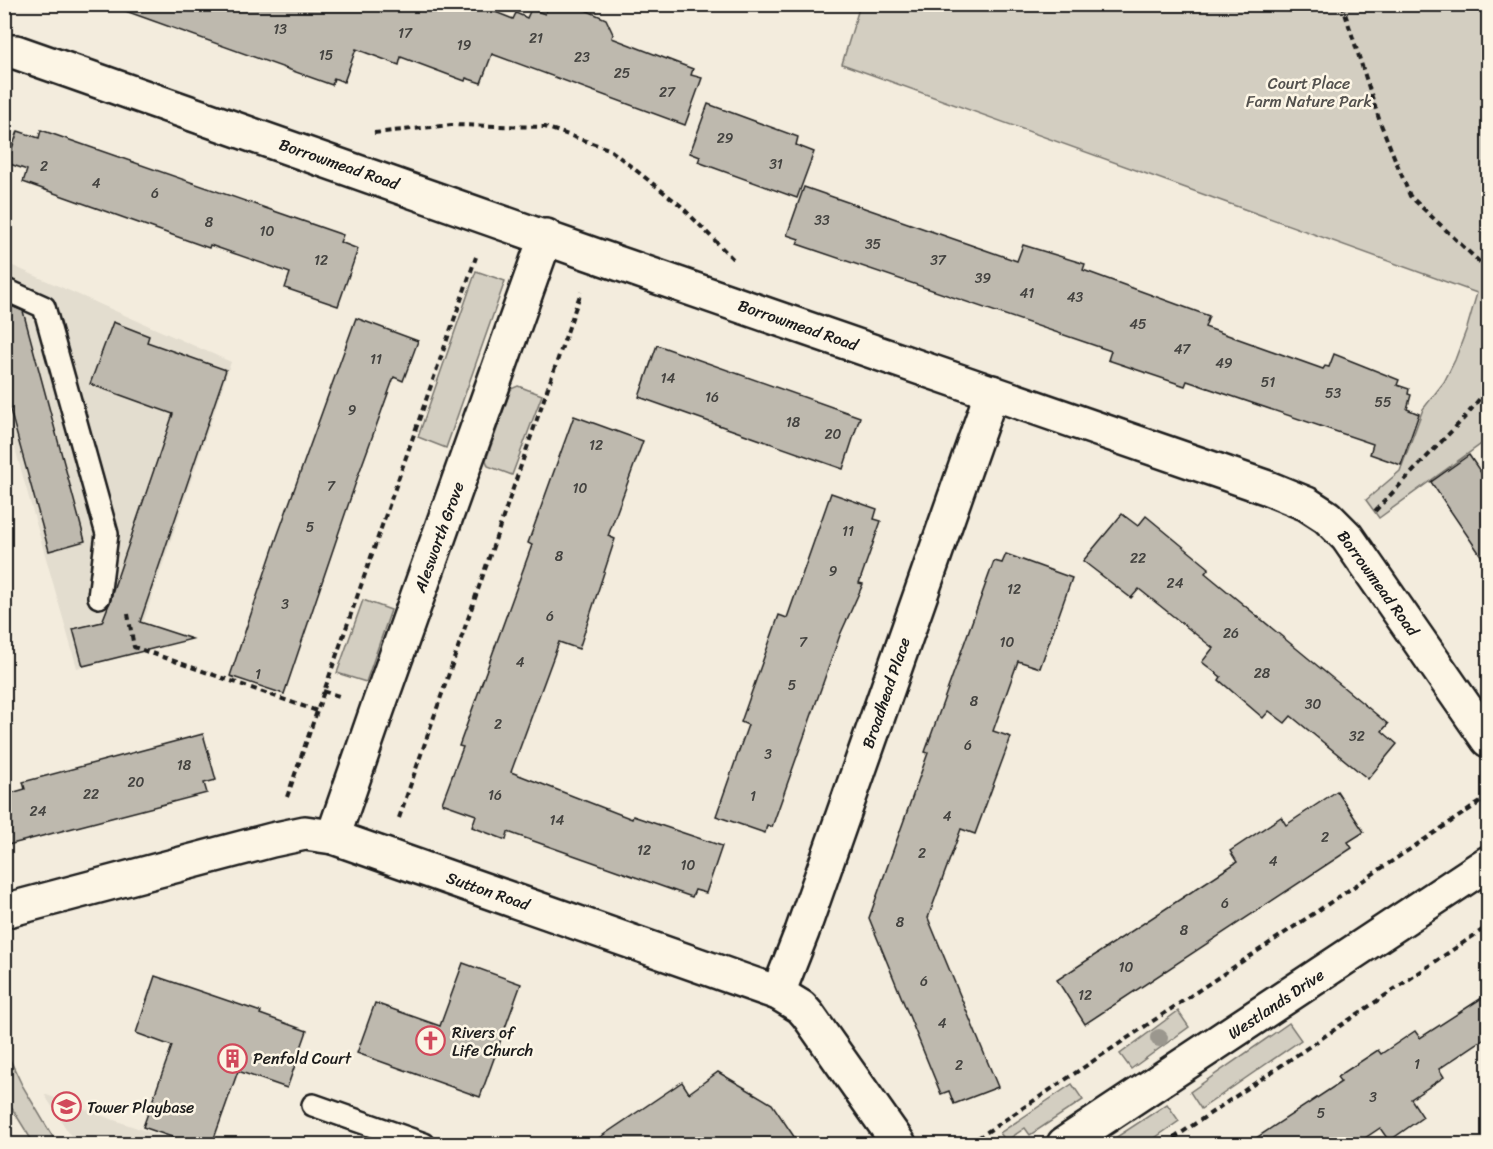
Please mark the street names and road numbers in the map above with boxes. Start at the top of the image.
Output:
street label: Borrowmead Road [275,130,405,199]
street label: Borrowmead Road [734,291,864,360]
street label: Alesworth Grove [405,477,473,598]
street label: Borrowmead Road [1329,524,1428,644]
street label: Broadhead Place [853,633,919,753]
street label: Sutton Road [442,863,535,919]
street label: Westlands Drive [1222,961,1330,1047]

